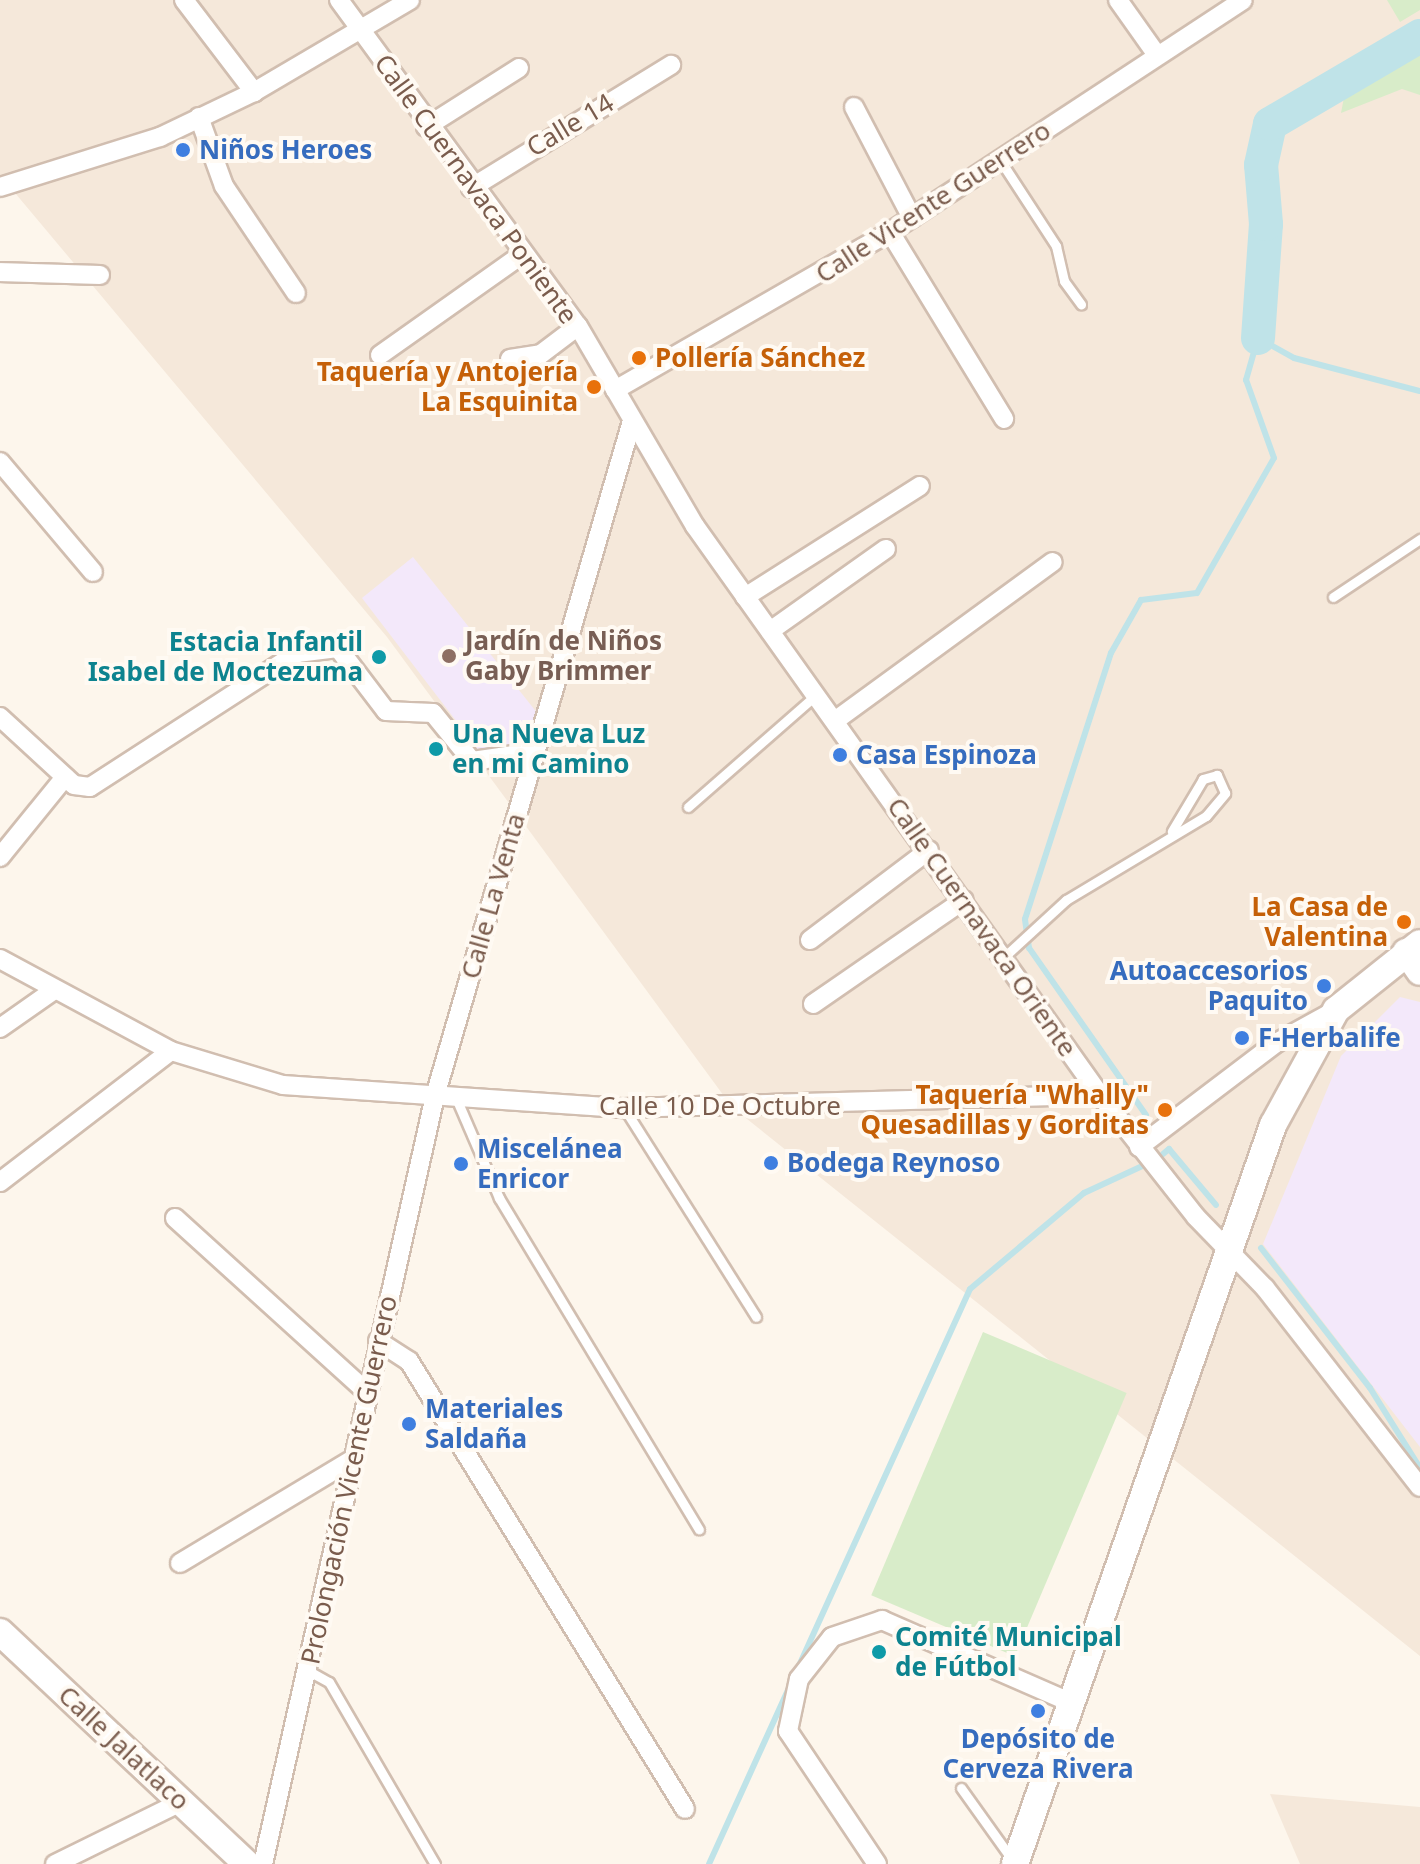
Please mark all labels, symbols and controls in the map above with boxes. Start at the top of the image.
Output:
street label: Calle Cuernavaca Poniente [368,48,584,330]
street label: Calle 14 [521,87,619,163]
street label: Calle Vicente Guerrero [810,114,1056,290]
place label: Niños Heroes [199,134,372,166]
marker: Niños Heroes [174,141,192,159]
place label: Pollería Sánchez [655,342,865,374]
marker: Pollería Sánchez [630,349,648,367]
place label: Taquería y Antojería La Esquinita [317,356,578,418]
marker: Taquería y Antojería La Esquinita [585,378,603,396]
place label: Jardín de Niños Gaby Brimmer [465,625,662,686]
place label: Estacia Infantil Isabel de Moctezuma [88,626,363,688]
marker: Jardín de Niños Gaby Brimmer [440,647,458,665]
marker: Estacia Infantil Isabel de Moctezuma [370,648,388,666]
place label: Una Nueva Luz en mi Camino [452,718,645,780]
place label: Casa Espinoza [856,739,1037,771]
marker: Una Nueva Luz en mi Camino [427,740,445,758]
marker: Casa Espinoza [831,746,849,764]
street label: Calle Cuernavaca Oriente [881,792,1083,1062]
street label: Calle La Venta [454,810,532,982]
place label: La Casa de Valentina [1252,891,1388,952]
marker: La Casa de Valentina [1395,913,1413,931]
place label: Autoaccesorios Paquito [1110,955,1308,1016]
marker: Autoaccesorios Paquito [1315,977,1333,995]
place label: F-Herbalife [1258,1022,1401,1054]
marker: F-Herbalife [1233,1029,1251,1047]
place label: Taquería "Whally" Quesadillas y Gorditas [860,1079,1149,1140]
street label: Calle 10 De Octubre [599,1090,841,1122]
marker: Taquería "Whally" Quesadillas y Gorditas [1156,1101,1174,1119]
place label: Miscelánea Enricor [477,1133,623,1194]
place label: Bodega Reynoso [787,1147,1001,1179]
marker: Bodega Reynoso [762,1154,780,1172]
marker: Miscelánea Enricor [452,1155,470,1173]
street label: Prolongación Vicente Guerrero [295,1293,403,1667]
place label: Materiales Saldaña [425,1393,563,1454]
marker: Materiales Saldaña [400,1415,418,1433]
place label: Comité Municipal de Fútbol [895,1621,1122,1682]
marker: Comité Municipal de Fútbol [870,1643,888,1661]
street label: Calle Jalatlaco [52,1679,196,1817]
marker: Depósito de Cerveza Rivera [1029,1702,1047,1720]
place label: Depósito de Cerveza Rivera [943,1723,1133,1784]

